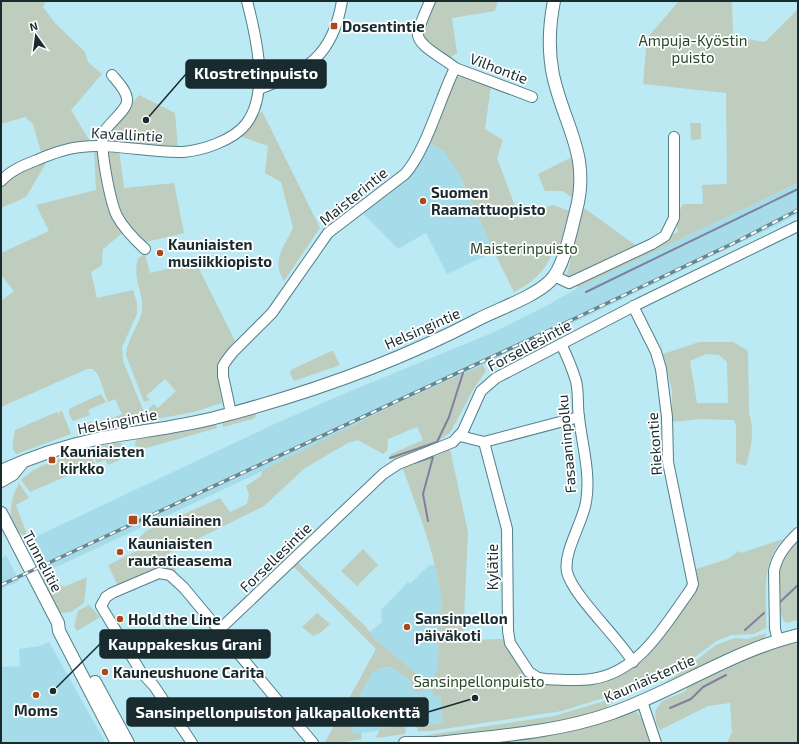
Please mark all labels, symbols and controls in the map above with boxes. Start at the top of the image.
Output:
north arrow [16,16,56,56]
place label: Dosentintie [342,17,425,35]
text: N [28,19,39,33]
marker: Dosentintie [329,21,339,31]
park label: Ampuja-Kyöstin puisto [638,31,748,66]
street label: Vilhontie [467,49,531,87]
callout: Klostretinpuisto [186,60,326,88]
text: Klostretinpuisto [194,63,318,82]
street label: Kavallintie [91,123,163,145]
street label: Maisterintie [315,163,391,229]
place label: Suomen Raamattuopisto [431,183,546,218]
marker: Suomen Raamattuopisto [418,196,428,206]
place label: Kauniaisten musiikkiopisto [168,235,272,270]
park label: Maisterinpuisto [470,239,578,257]
marker: Kauniaisten musiikkiopisto [155,248,165,258]
street label: Helsingintie [381,303,463,353]
street label: Forsellesintie [484,315,574,375]
street label: Fasaaninpolku [553,394,579,494]
street label: Helsingintie [76,404,158,438]
street label: Riekontie [643,412,665,476]
place label: Kauniaisten kirkko [60,442,144,477]
marker: Kauniaisten kirkko [47,455,57,465]
place label: Kauniainen [142,511,221,529]
marker: Kauniainen [127,514,139,526]
street label: Forsellesintie [235,518,315,596]
street label: Tunnelitie [19,527,67,595]
place label: Kauniaisten rautatieasema [128,534,232,569]
street label: Kylätie [483,544,501,590]
marker: Kauniaisten rautatieasema [115,547,125,557]
place label: Sansinpellon päiväkoti [415,609,508,644]
place label: Hold the Line [128,610,221,628]
marker: Hold the Line [115,614,125,624]
marker: Sansinpellon päiväkoti [402,622,412,632]
callout: Kauppakeskus Grani [100,630,270,658]
text: Kauppakeskus Grani [108,634,262,653]
street label: Kauniaistentie [601,650,697,706]
place label: Kauneushuone Carita [113,663,264,681]
marker: Kauneushuone Carita [100,667,110,677]
park label: Sansinpellonpuisto [413,672,545,690]
marker: Moms [31,690,41,700]
callout: Sansinpellonpuiston jalkapallokenttä [127,698,428,726]
place label: Moms [14,701,58,719]
text: Sansinpellonpuiston jalkapallokenttä [136,702,420,721]

